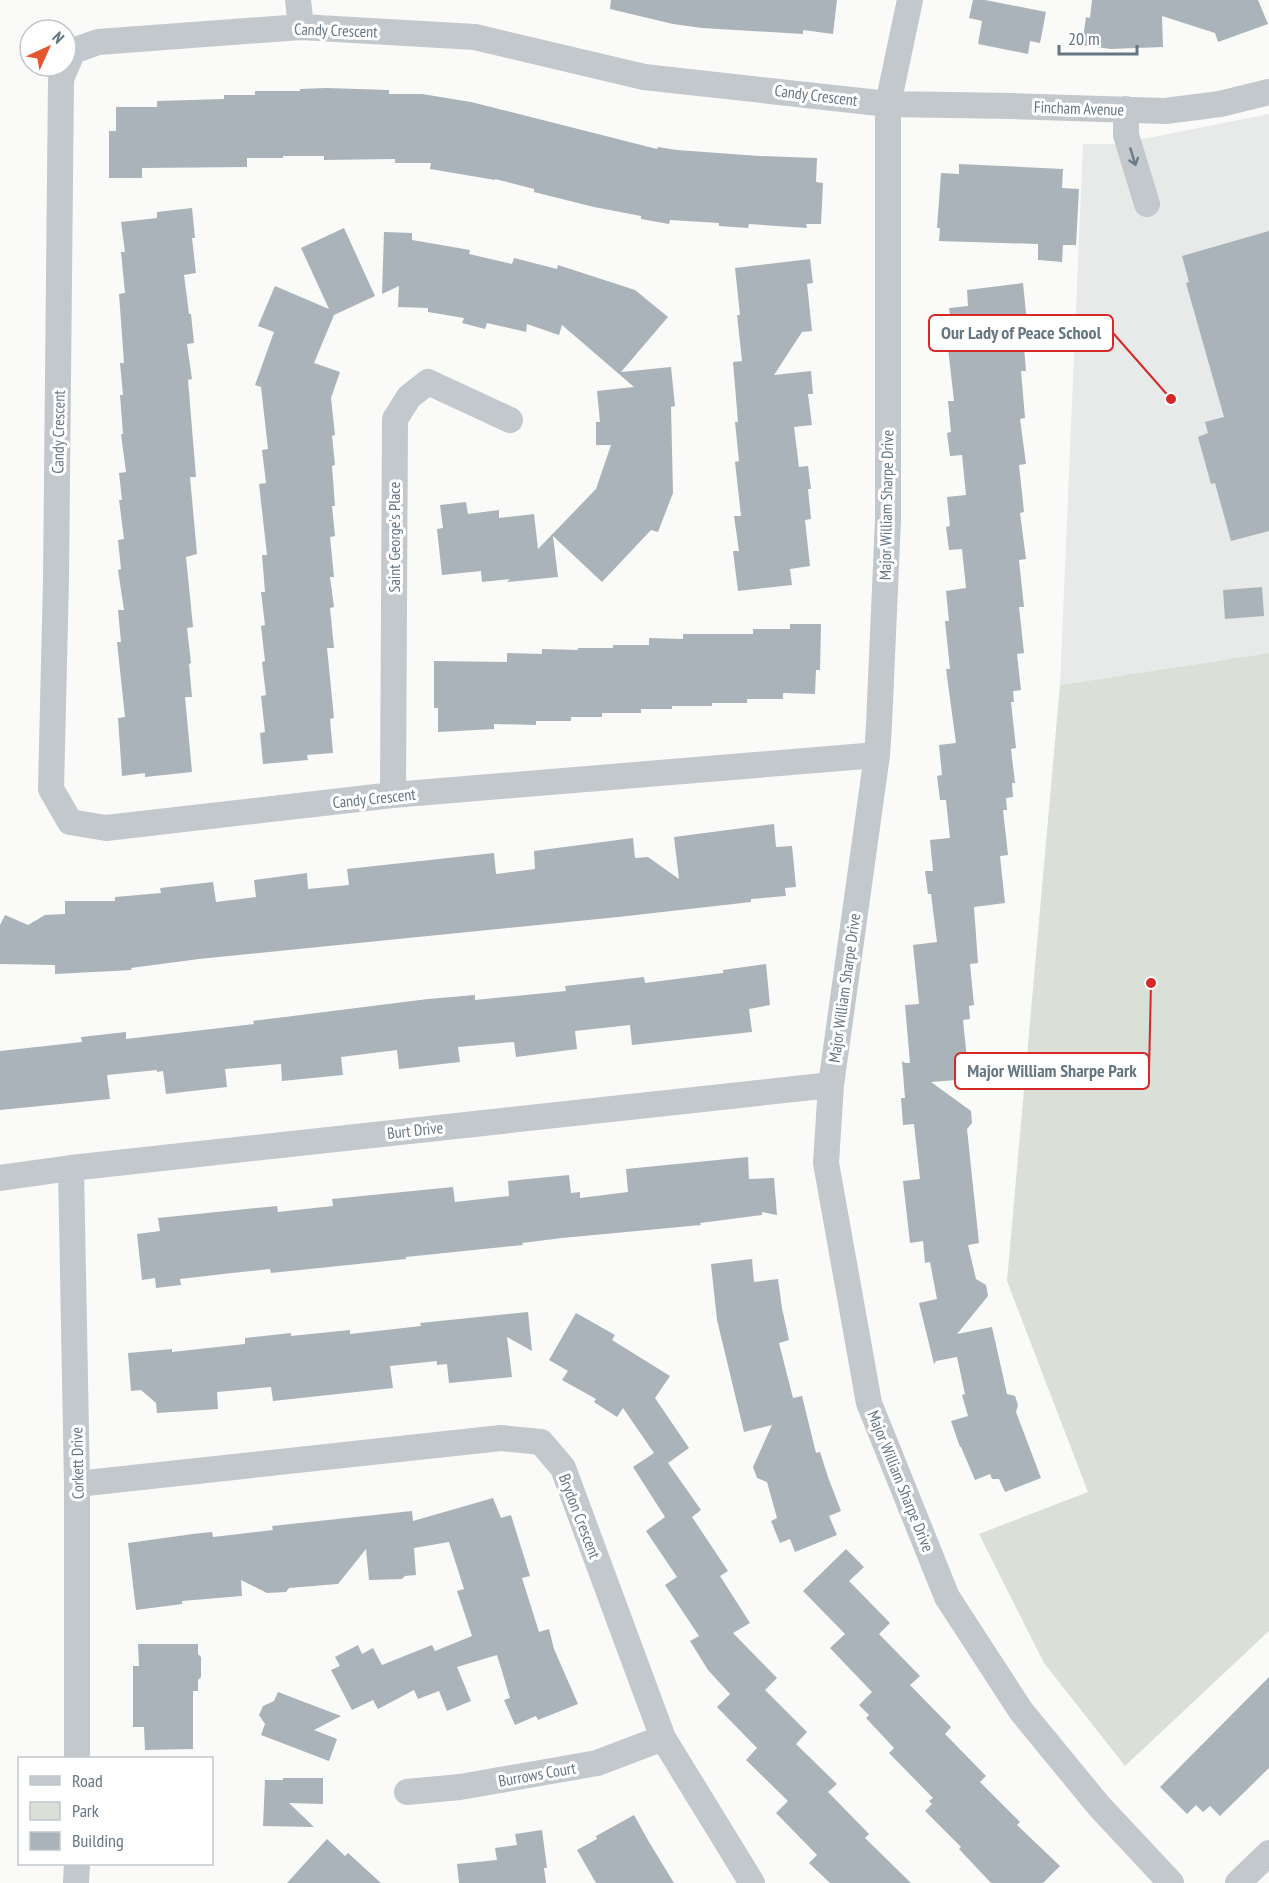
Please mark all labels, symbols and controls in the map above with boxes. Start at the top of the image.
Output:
north arrow [18,18,78,78]
scale bar [1059,18,1137,56]
street label: Candy Crescent [294,19,379,41]
text: N [48,27,69,48]
text: 20 m [1068,27,1100,50]
street label: Candy Crescent [773,80,859,110]
street label: Fincham Avenue [1034,96,1124,120]
one-way arrow [1128,147,1139,166]
callout: Our Lady of Peace School [929,315,1113,351]
text: Our Lady of Peace School [941,321,1102,344]
street label: Candy Crescent [47,390,69,474]
street label: Major William Sharpe Drive [875,430,897,580]
street label: Saint George's Place [384,482,404,592]
street label: Candy Crescent [331,784,417,812]
street label: Major William Sharpe Drive [824,912,864,1064]
callout: Major William Sharpe Park [955,1053,1149,1089]
text: Major William Sharpe Park [967,1059,1137,1082]
street label: Burt Drive [386,1117,444,1143]
street label: Major William Sharpe Drive [864,1407,938,1555]
street label: Corkett Drive [66,1427,88,1499]
street label: Brydon Crescent [555,1471,606,1562]
legend [18,1757,213,1865]
street label: Burrows Court [497,1757,578,1791]
text: Road [72,1769,103,1792]
text: Park [72,1799,99,1822]
text: Building [72,1829,124,1852]

